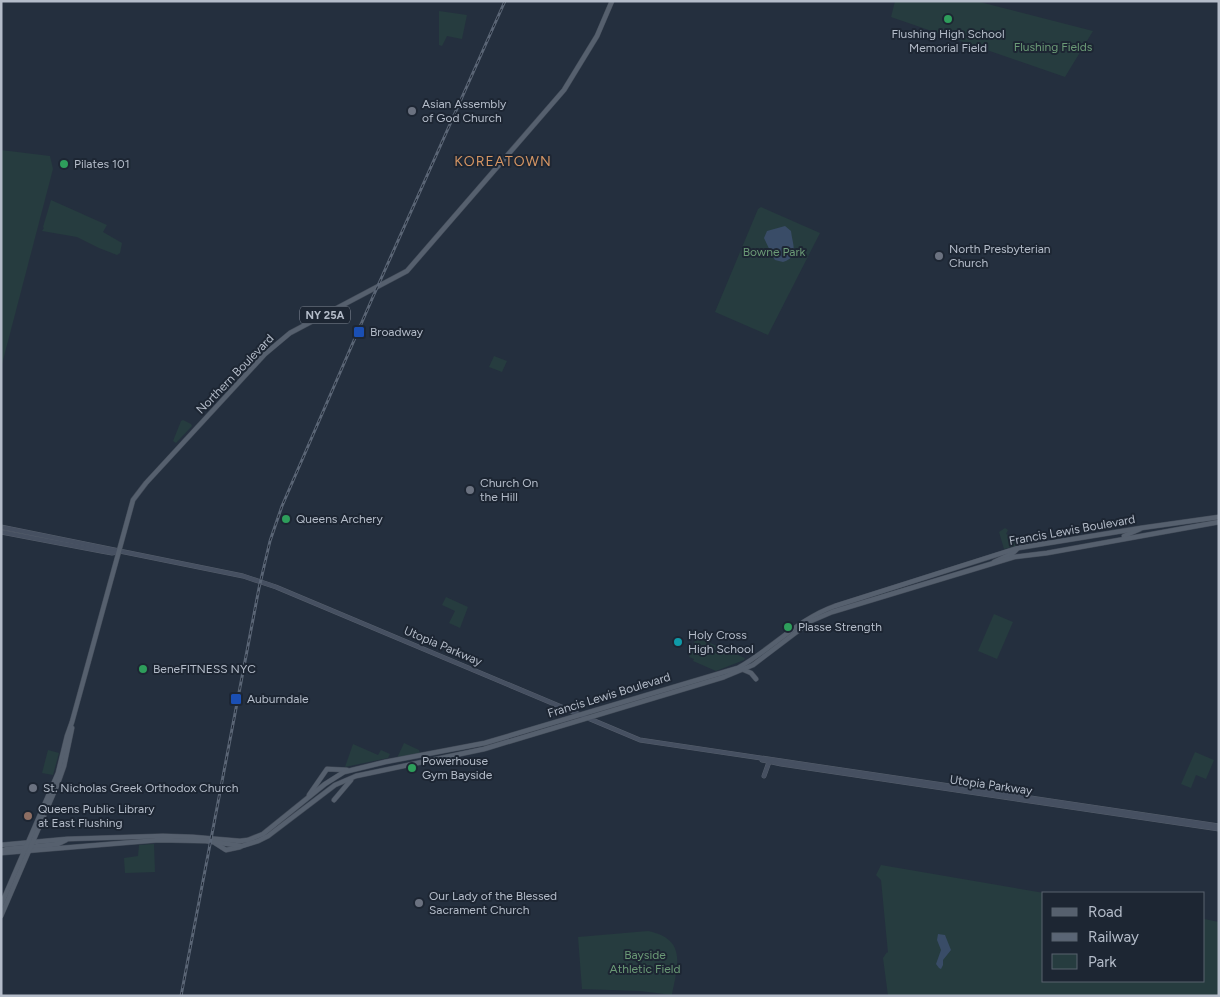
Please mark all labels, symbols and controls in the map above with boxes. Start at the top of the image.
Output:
marker: Flushing High School Memorial Field [942,13,954,25]
place label: Flushing High School Memorial Field [891,27,1005,55]
park label: Flushing Fields [1014,40,1093,54]
place label: Asian Assembly of God Church [422,97,507,125]
marker: Asian Assembly of God Church [406,105,418,117]
district label: KOREATOWN [454,153,552,170]
place label: Pilates 101 [74,157,130,171]
marker: Pilates 101 [58,158,70,170]
place label: North Presbyterian Church [949,242,1051,270]
park label: Bowne Park [743,245,805,259]
marker: North Presbyterian Church [933,250,945,262]
road number: NY 25A [300,306,350,324]
marker: Broadway [352,325,366,339]
place label: Broadway [370,325,424,339]
street label: Northern Boulevard [193,331,277,417]
place label: Church On the Hill [480,476,539,504]
marker: Church On the Hill [464,484,476,496]
place label: Queens Archery [296,512,383,526]
street label: Francis Lewis Boulevard [1008,512,1136,548]
marker: Queens Archery [280,513,292,525]
place label: Plasse Strength [798,620,882,634]
marker: Plasse Strength [782,621,794,633]
street label: Utopia Parkway [402,623,485,669]
place label: Holy Cross High School [688,628,754,656]
marker: Holy Cross High School [672,636,684,648]
place label: BeneFITNESS NYC [153,662,256,676]
marker: BeneFITNESS NYC [137,663,149,675]
street label: Francis Lewis Boulevard [546,670,672,720]
marker: Auburndale [229,692,243,706]
place label: Auburndale [247,692,309,706]
place label: Powerhouse Gym Bayside [422,754,493,782]
marker: Powerhouse Gym Bayside [406,762,418,774]
street label: Utopia Parkway [949,772,1034,798]
place label: St. Nicholas Greek Orthodox Church [43,781,239,795]
marker: St. Nicholas Greek Orthodox Church [27,782,39,794]
place label: Queens Public Library at East Flushing [38,802,155,830]
marker: Queens Public Library at East Flushing [22,810,34,822]
place label: Our Lady of the Blessed Sacrament Church [429,889,557,917]
legend [1042,892,1205,982]
marker: Our Lady of the Blessed Sacrament Church [413,897,425,909]
text: Road [1088,903,1123,921]
text: Railway [1088,928,1139,946]
park label: Bayside Athletic Field [610,948,680,976]
text: Park [1088,953,1117,971]

